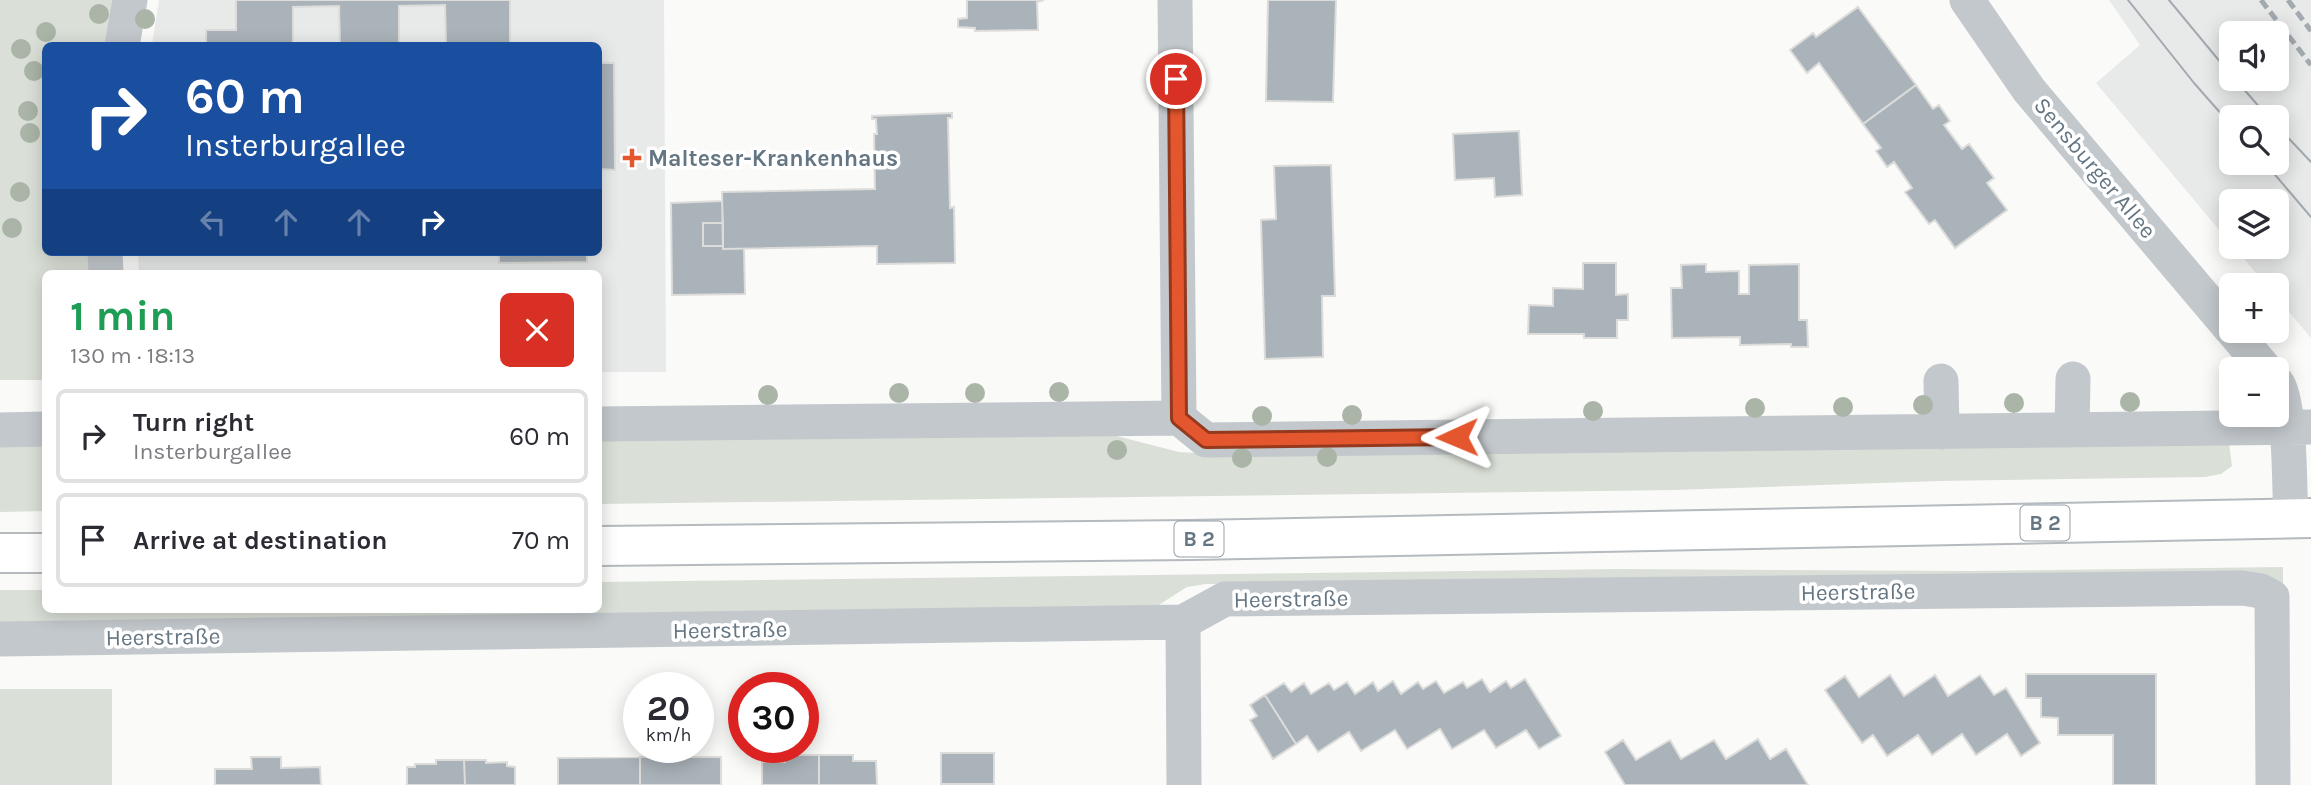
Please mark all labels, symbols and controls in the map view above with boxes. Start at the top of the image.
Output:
map controls [2219,21,2289,427]
button: sound [2219,21,2289,91]
pin [1146,49,1206,109]
icon: arrive [1157,60,1195,98]
text: 60 m [185,68,305,125]
icon: right [70,70,161,161]
street label: Sensburger Allee [2028,92,2162,244]
button: search [2219,105,2289,175]
text: Insterburgallee [185,127,406,164]
place label: Malteser-Krankenhaus [648,145,898,172]
marker: Malteser-Krankenhaus [622,148,642,168]
button: layers [2219,189,2289,259]
icon: left [194,203,232,241]
icon: ahead [267,203,305,241]
icon: ahead [340,203,378,241]
icon: right [413,203,451,241]
button: + [2219,273,2289,343]
text: 1 min [70,291,175,341]
button: close [500,293,574,367]
text: 130 m · 18:13 [70,342,195,369]
button: − [2219,357,2289,427]
position arrow [1420,400,1494,474]
text: Turn right [133,407,254,438]
icon: right [74,417,112,455]
text: 60 m [509,421,570,452]
text: Insterburgallee [133,438,292,465]
road number: B 2 [2021,505,2070,540]
icon: arrive [74,521,112,559]
road number: B 2 [1174,522,1224,556]
text: Arrive at destination [133,525,387,556]
text: 70 m [512,525,570,556]
street label: Heerstraße [1800,577,1916,607]
street label: Heerstraße [1233,584,1349,614]
street label: Heerstraße [672,615,788,645]
street label: Heerstraße [105,622,221,652]
speed limit sign: 30 [728,672,819,763]
text: 20 [647,688,690,729]
text: km/h [646,724,691,746]

